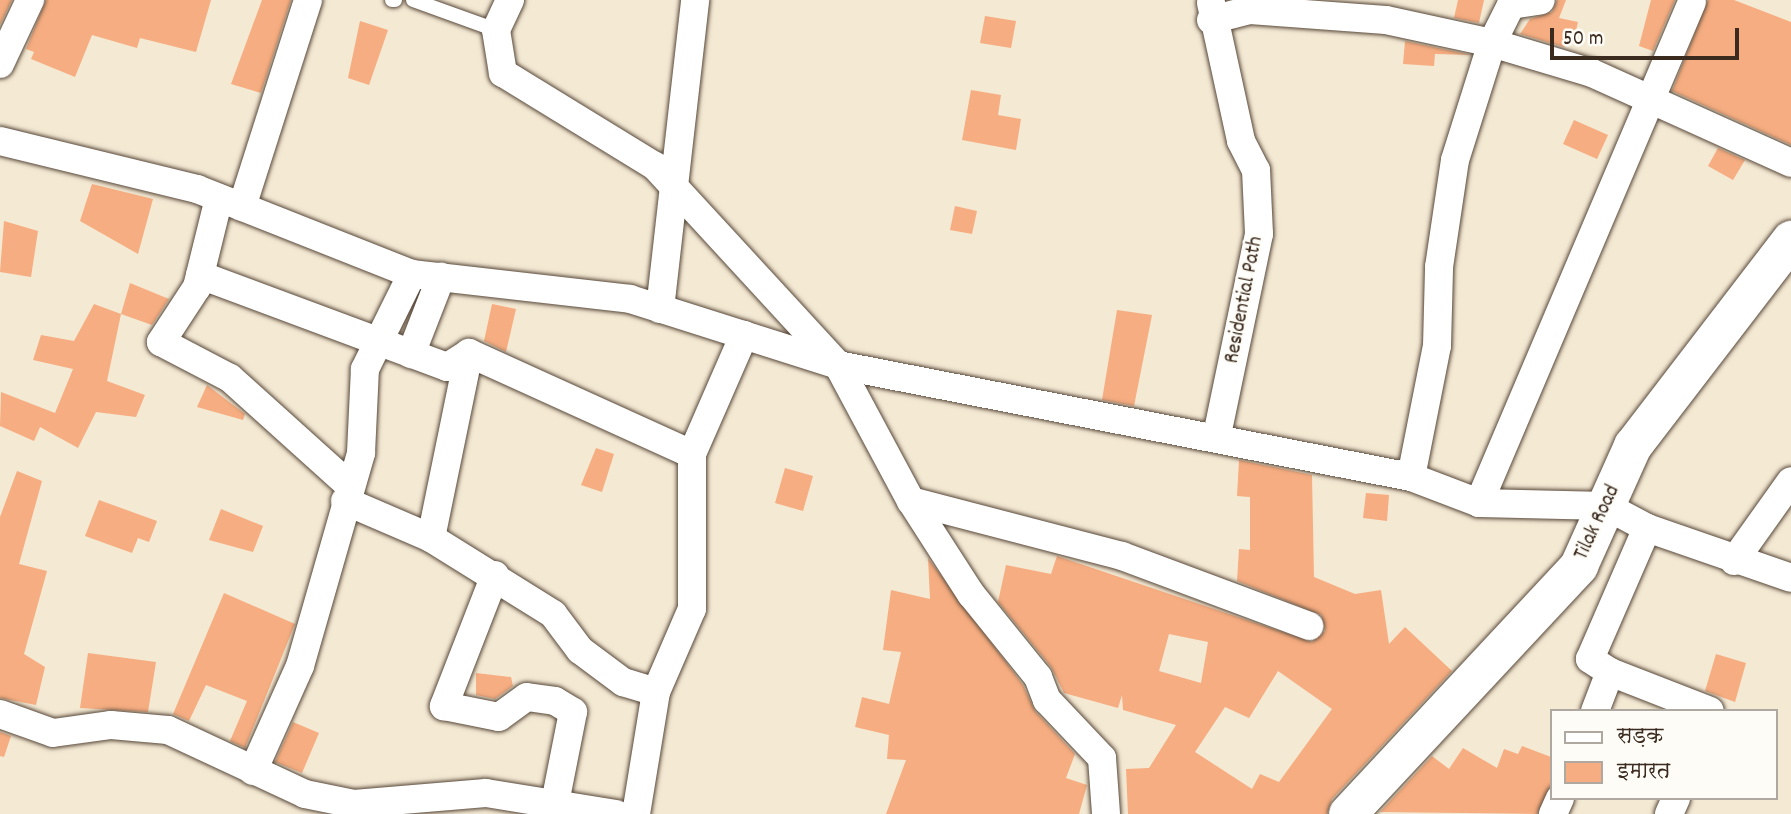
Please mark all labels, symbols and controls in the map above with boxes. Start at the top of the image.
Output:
scale bar [1553,14,1742,58]
text: 50 m [1563,25,1603,55]
street label: Residential Path [1220,234,1270,366]
street label: Tilak Road [1570,482,1626,564]
legend [1550,709,1777,800]
text: सड़क [1617,723,1663,753]
text: इमारत [1617,758,1670,788]

